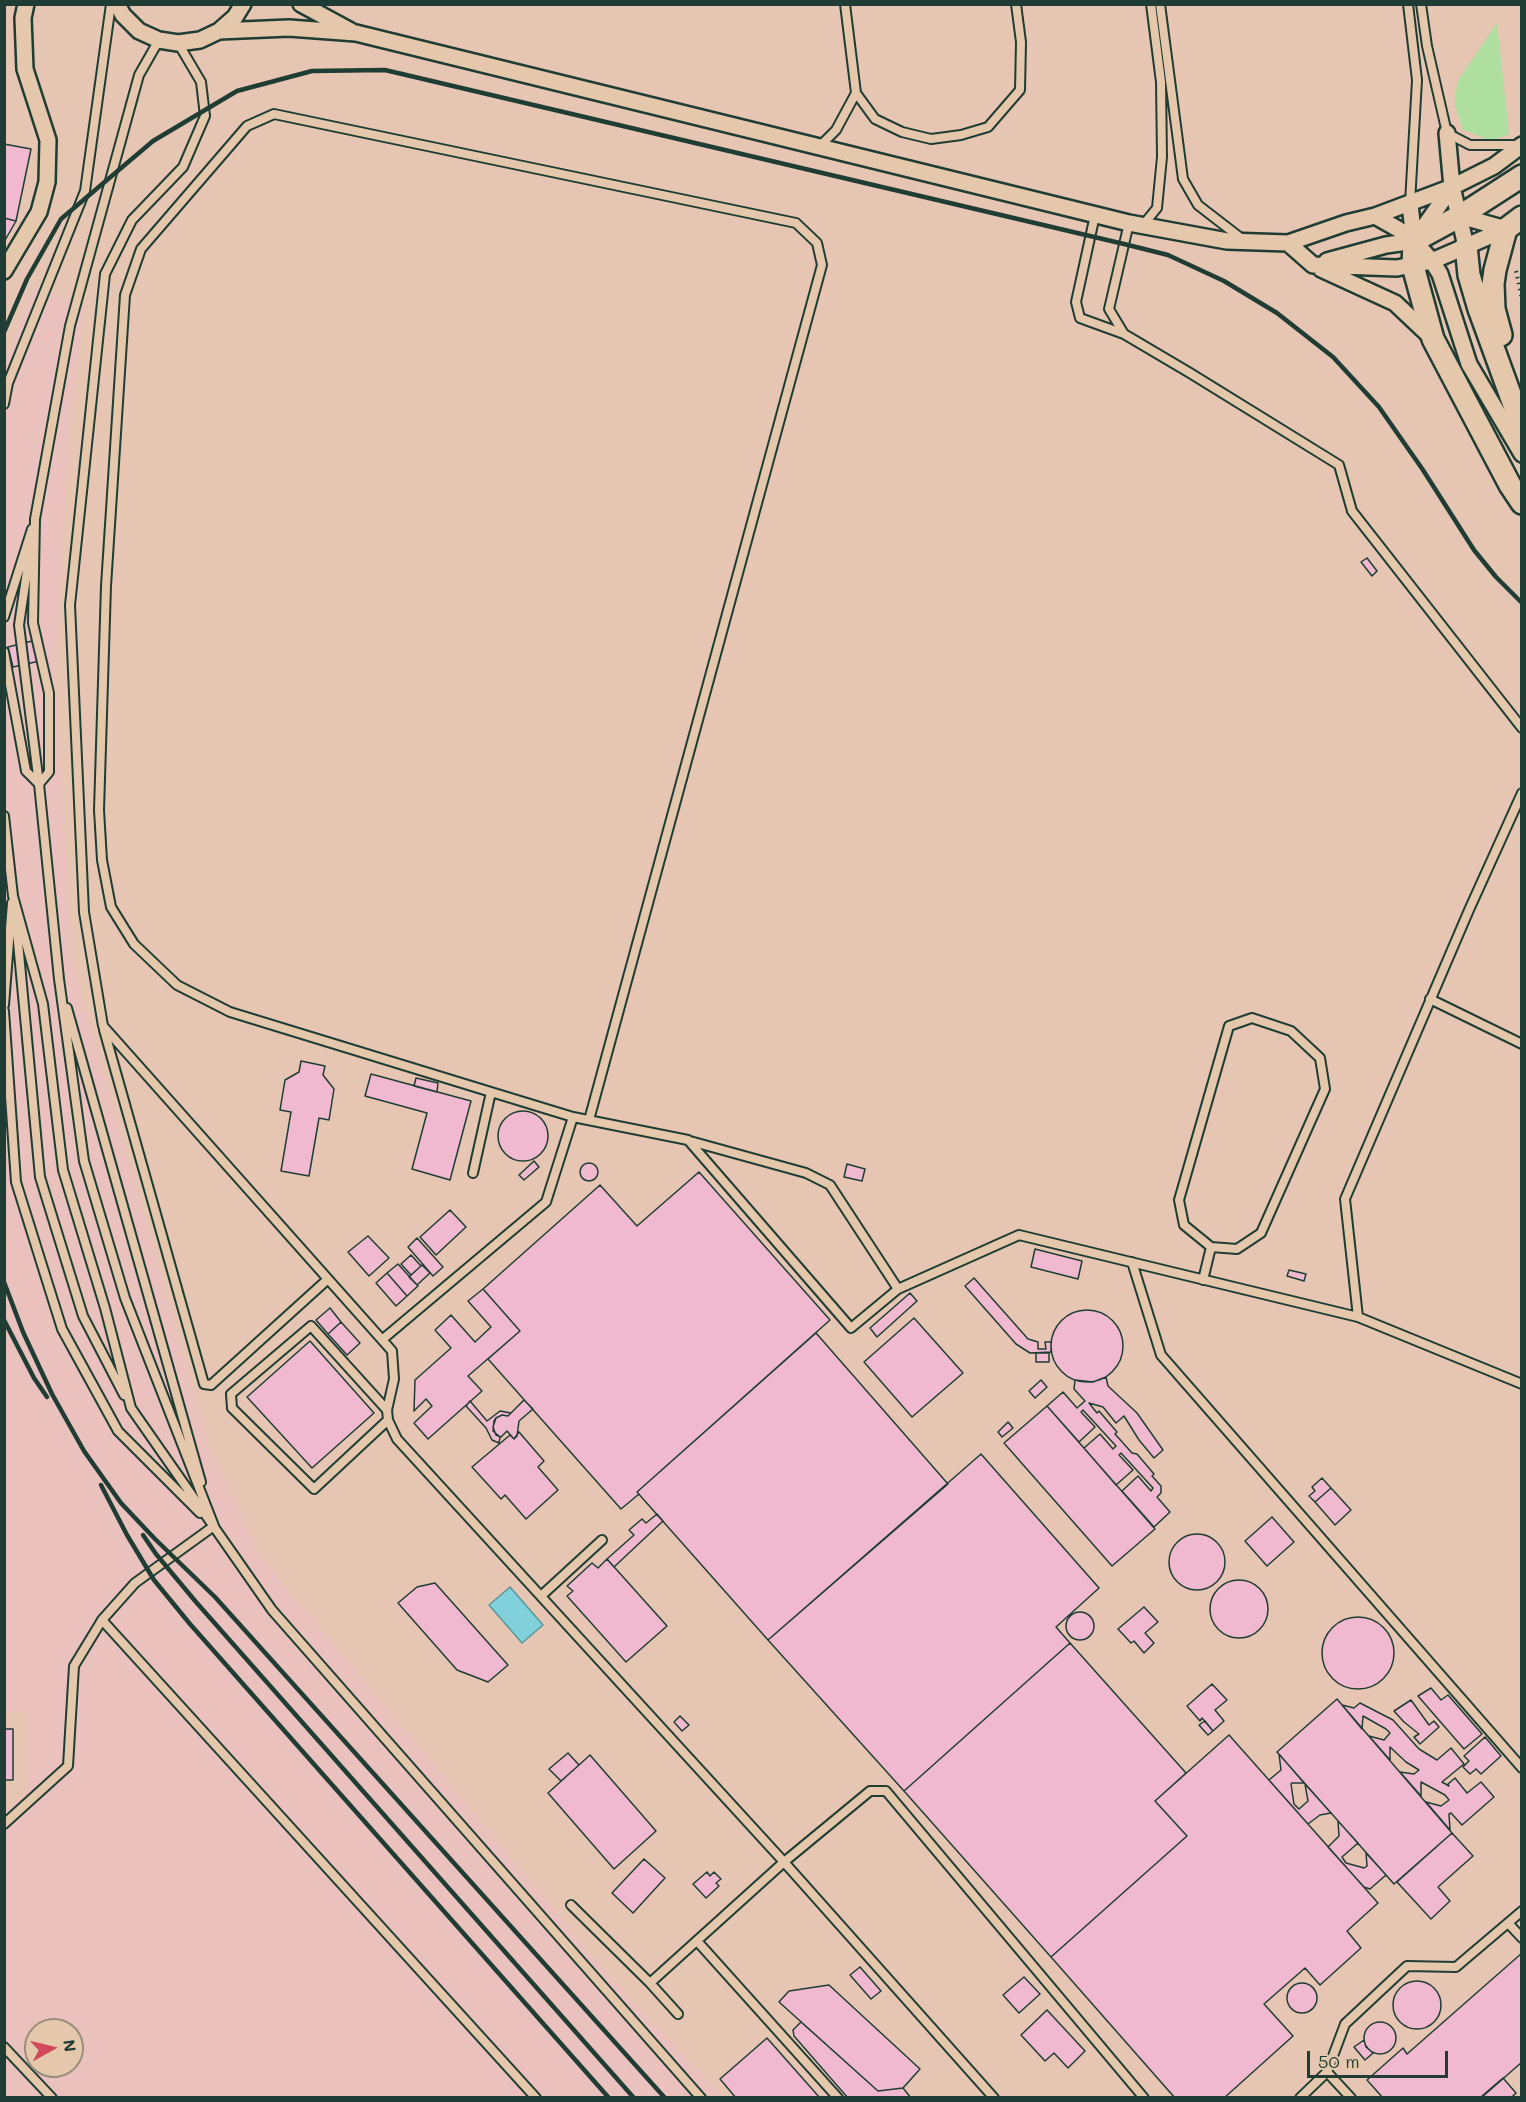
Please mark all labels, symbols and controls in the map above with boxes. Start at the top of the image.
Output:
north arrow [24,2018,84,2078]
text: N [59,2038,82,2053]
scale bar [1310,2039,1451,2077]
text: 50 m [1318,2049,1360,2073]

